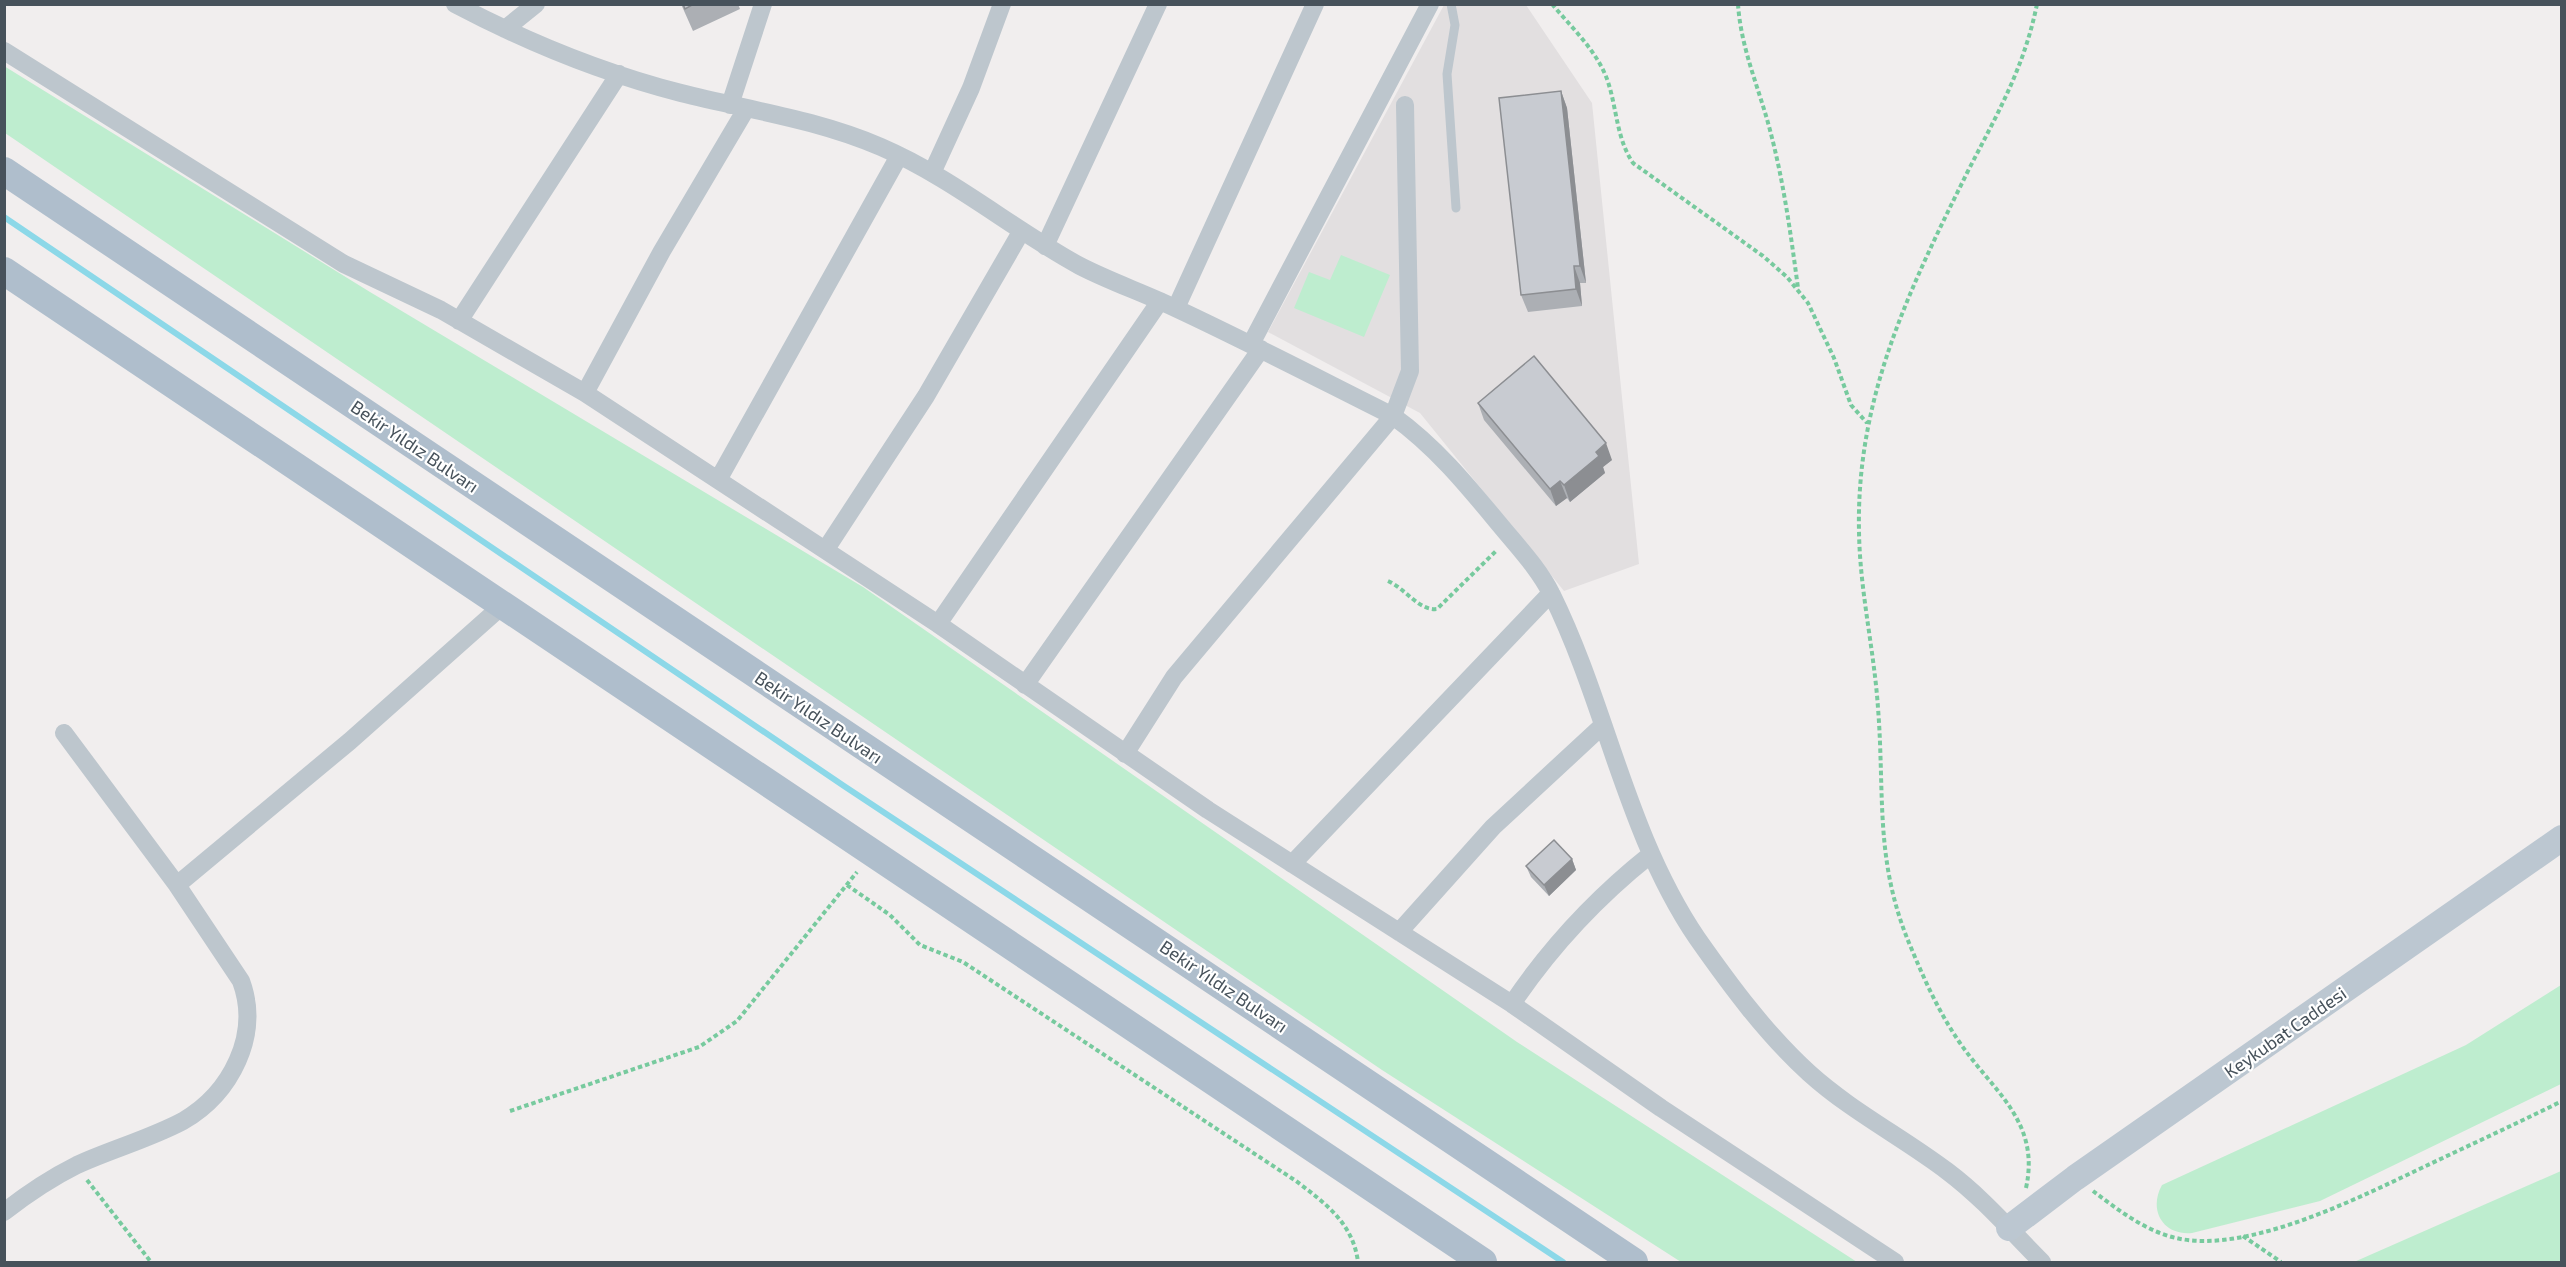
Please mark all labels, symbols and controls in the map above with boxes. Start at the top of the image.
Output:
street label: Bekir Yıldız Bulvarı [347,395,483,497]
street label: Bekir Yıldız Bulvarı [751,666,887,768]
street label: Bekir Yıldız Bulvarı [1156,935,1292,1037]
street label: Keykubat Caddesi [2220,982,2350,1082]

